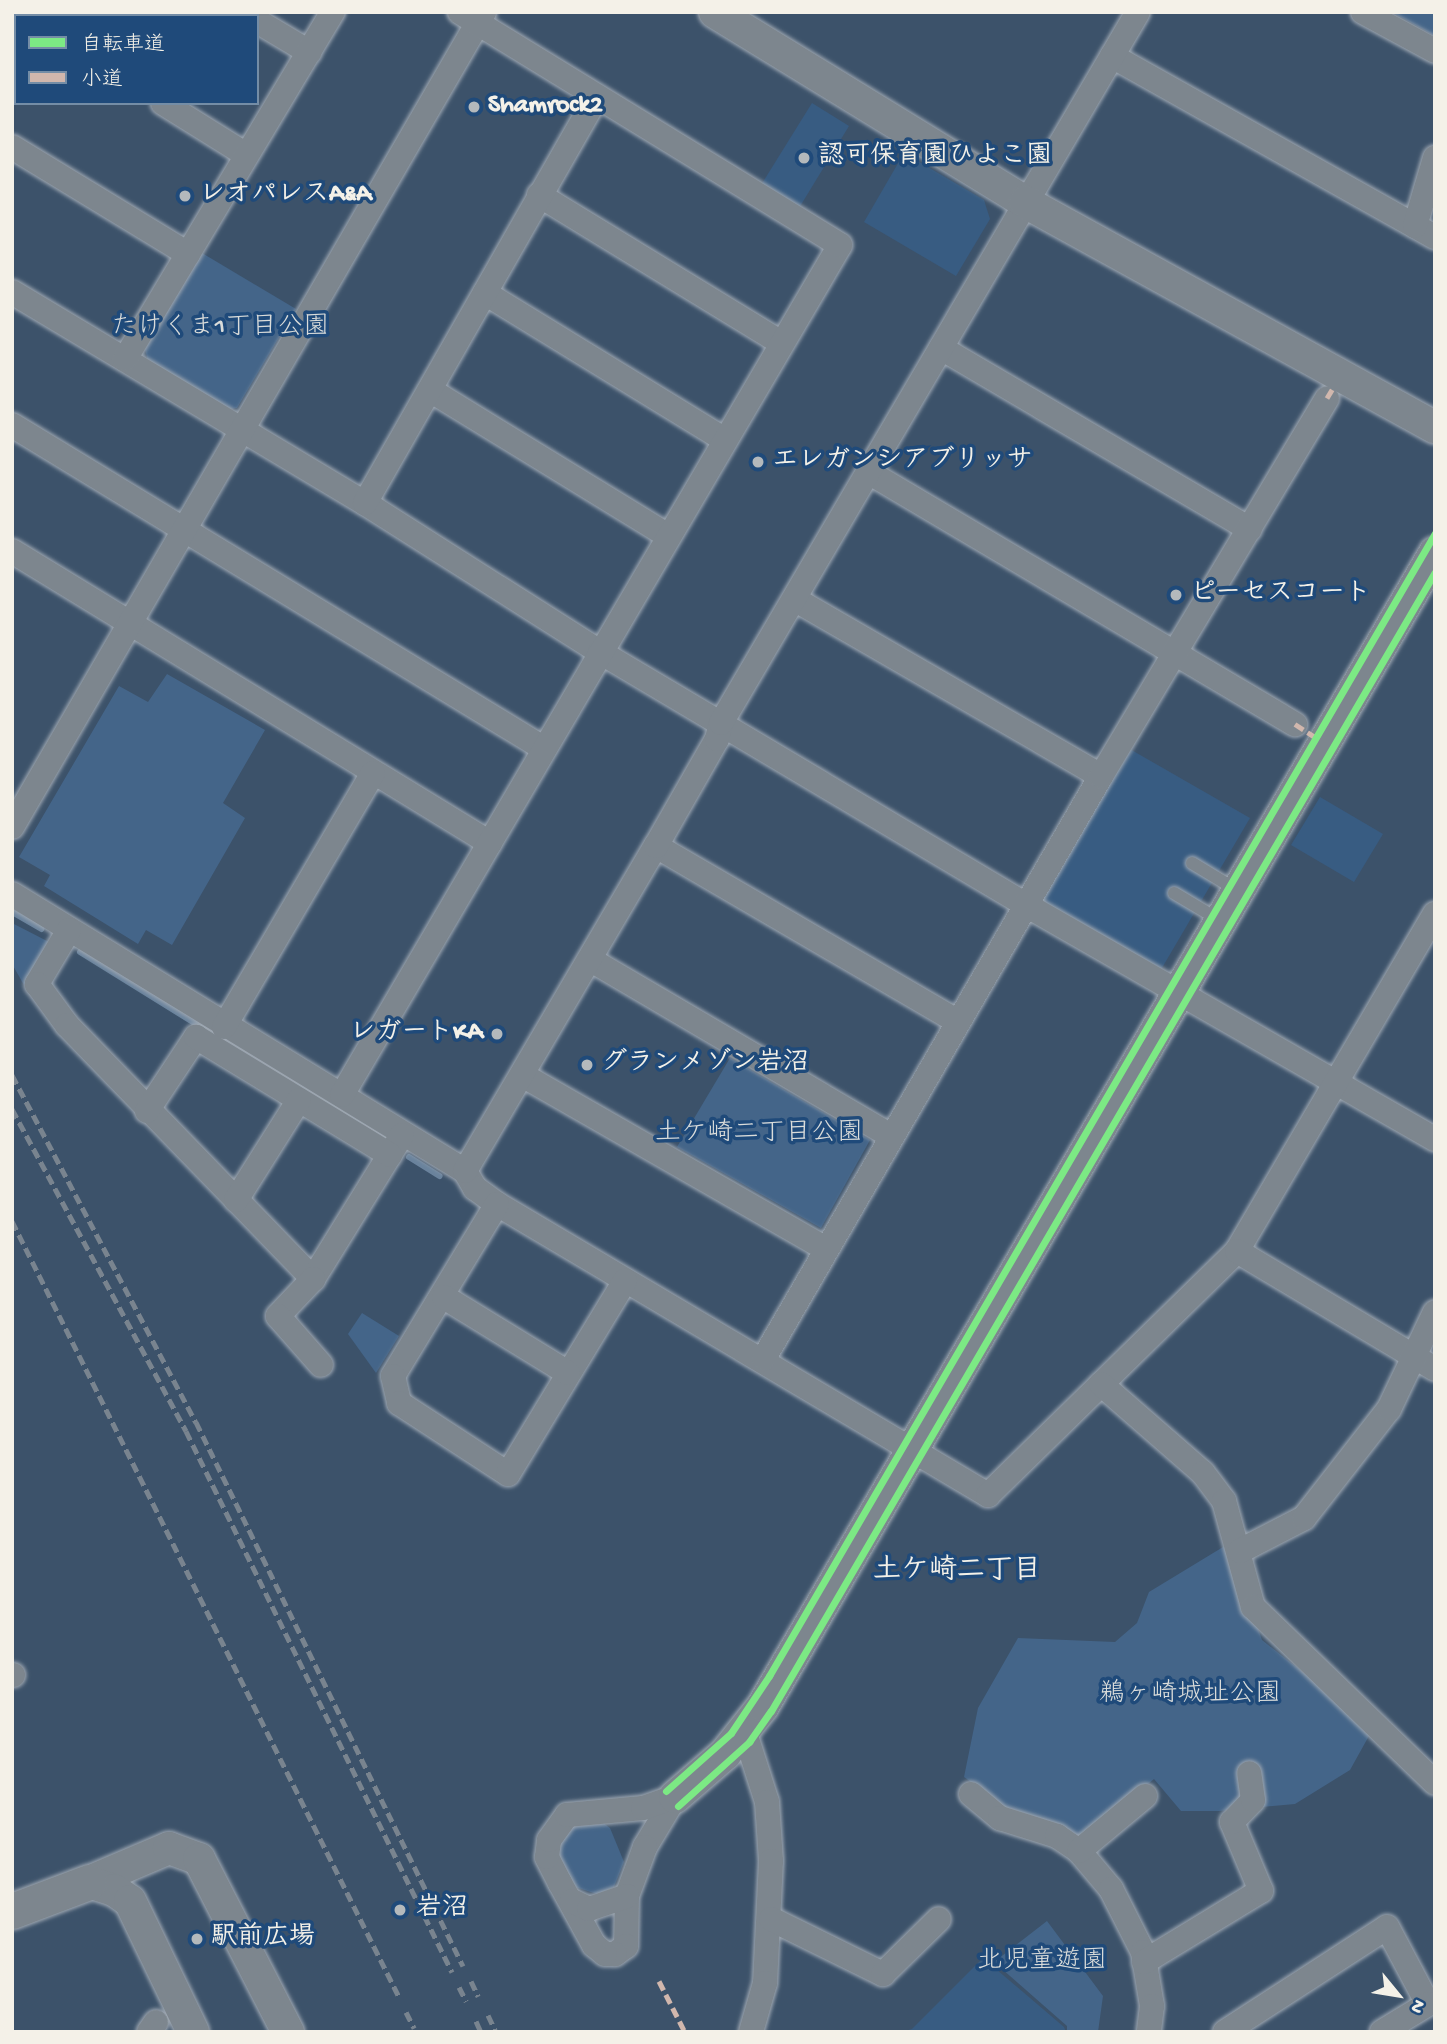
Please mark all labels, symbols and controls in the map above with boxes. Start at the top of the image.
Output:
legend [14,14,259,105]
text: 自転車道 [81,34,165,59]
text: 小道 [81,69,123,94]
place label: Shamrock2 [488,91,603,123]
marker: Shamrock2 [466,99,482,115]
place label: 認可保育園ひよこ園 [818,142,1052,174]
marker: 認可保育園ひよこ園 [796,150,812,166]
place label: レオパレスA&A [199,180,372,212]
marker: レオパレスA&A [177,188,193,204]
park label: たけくま1丁目公園 [111,313,329,345]
place label: エレガンシアブリッサ [772,446,1032,478]
marker: エレガンシアブリッサ [750,454,766,470]
place label: ピーセスコート [1190,579,1371,611]
marker: ピーセスコート [1168,587,1184,603]
place label: レガートKA [349,1018,483,1050]
marker: レガートKA [489,1026,505,1042]
place label: グランメゾン岩沼 [601,1049,809,1081]
marker: グランメゾン岩沼 [579,1057,595,1073]
park label: 土ケ崎二丁目公園 [655,1119,863,1151]
district label: 土ケ崎二丁目 [873,1555,1041,1589]
park label: 鵜ヶ崎城址公園 [1099,1680,1281,1712]
place label: 岩沼 [416,1894,468,1926]
marker: 岩沼 [390,1900,410,1920]
place label: 駅前広場 [211,1923,315,1955]
marker: 駅前広場 [189,1931,205,1947]
park label: 北児童遊園 [977,1947,1107,1979]
north arrow [1363,1960,1433,2030]
text: N [1404,1995,1430,2017]

